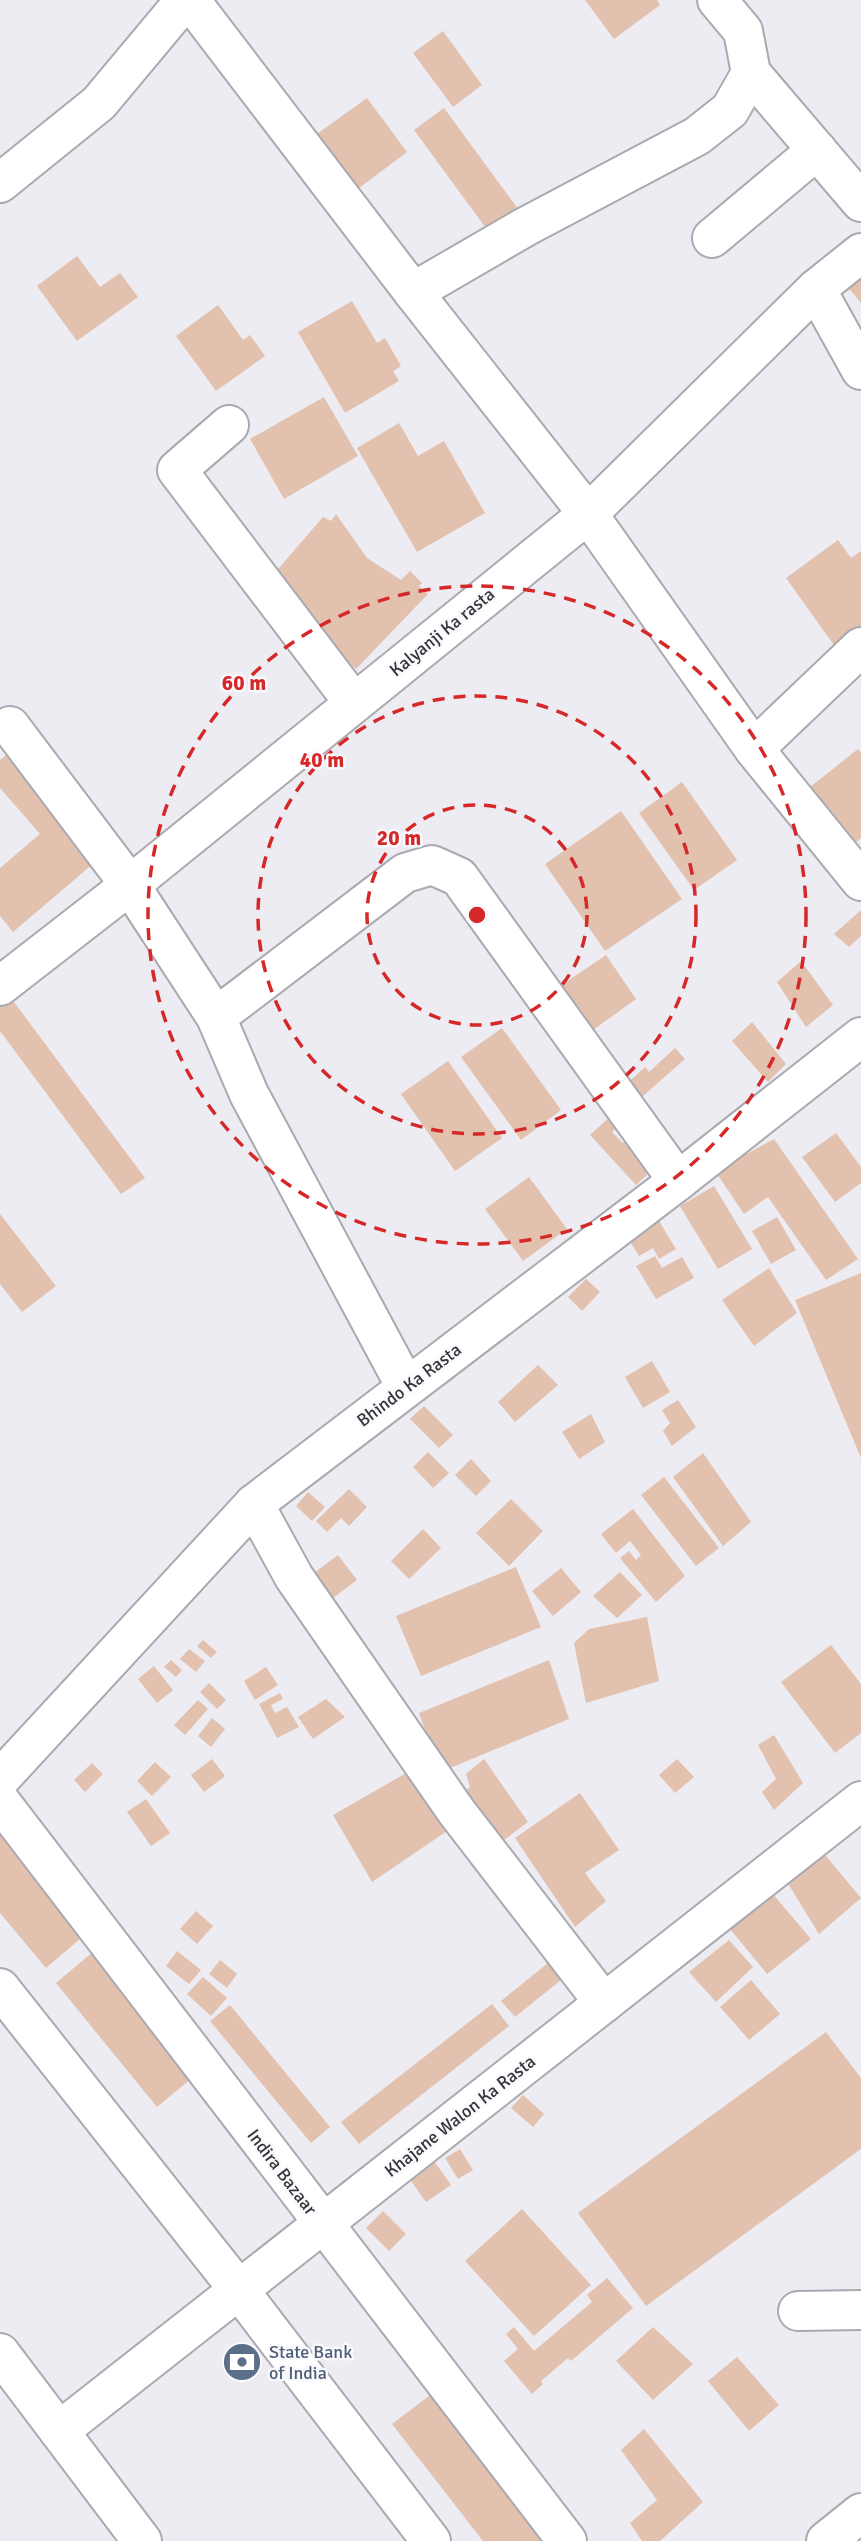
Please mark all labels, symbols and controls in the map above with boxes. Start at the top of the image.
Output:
street label: Kalyanji Ka rasta [385,583,499,681]
text: 60 m [222,670,266,696]
text: 40 m [300,747,344,773]
text: 20 m [377,825,421,851]
centre of rings [465,903,489,927]
street label: Bhindo Ka Rasta [352,1339,466,1431]
street label: Khajane Walon Ka Rasta [380,2050,540,2182]
street label: Indira Bazaar [243,2125,322,2220]
bank icon: State Bank of India [221,2341,263,2383]
place label: State Bank of India [269,2341,352,2384]

